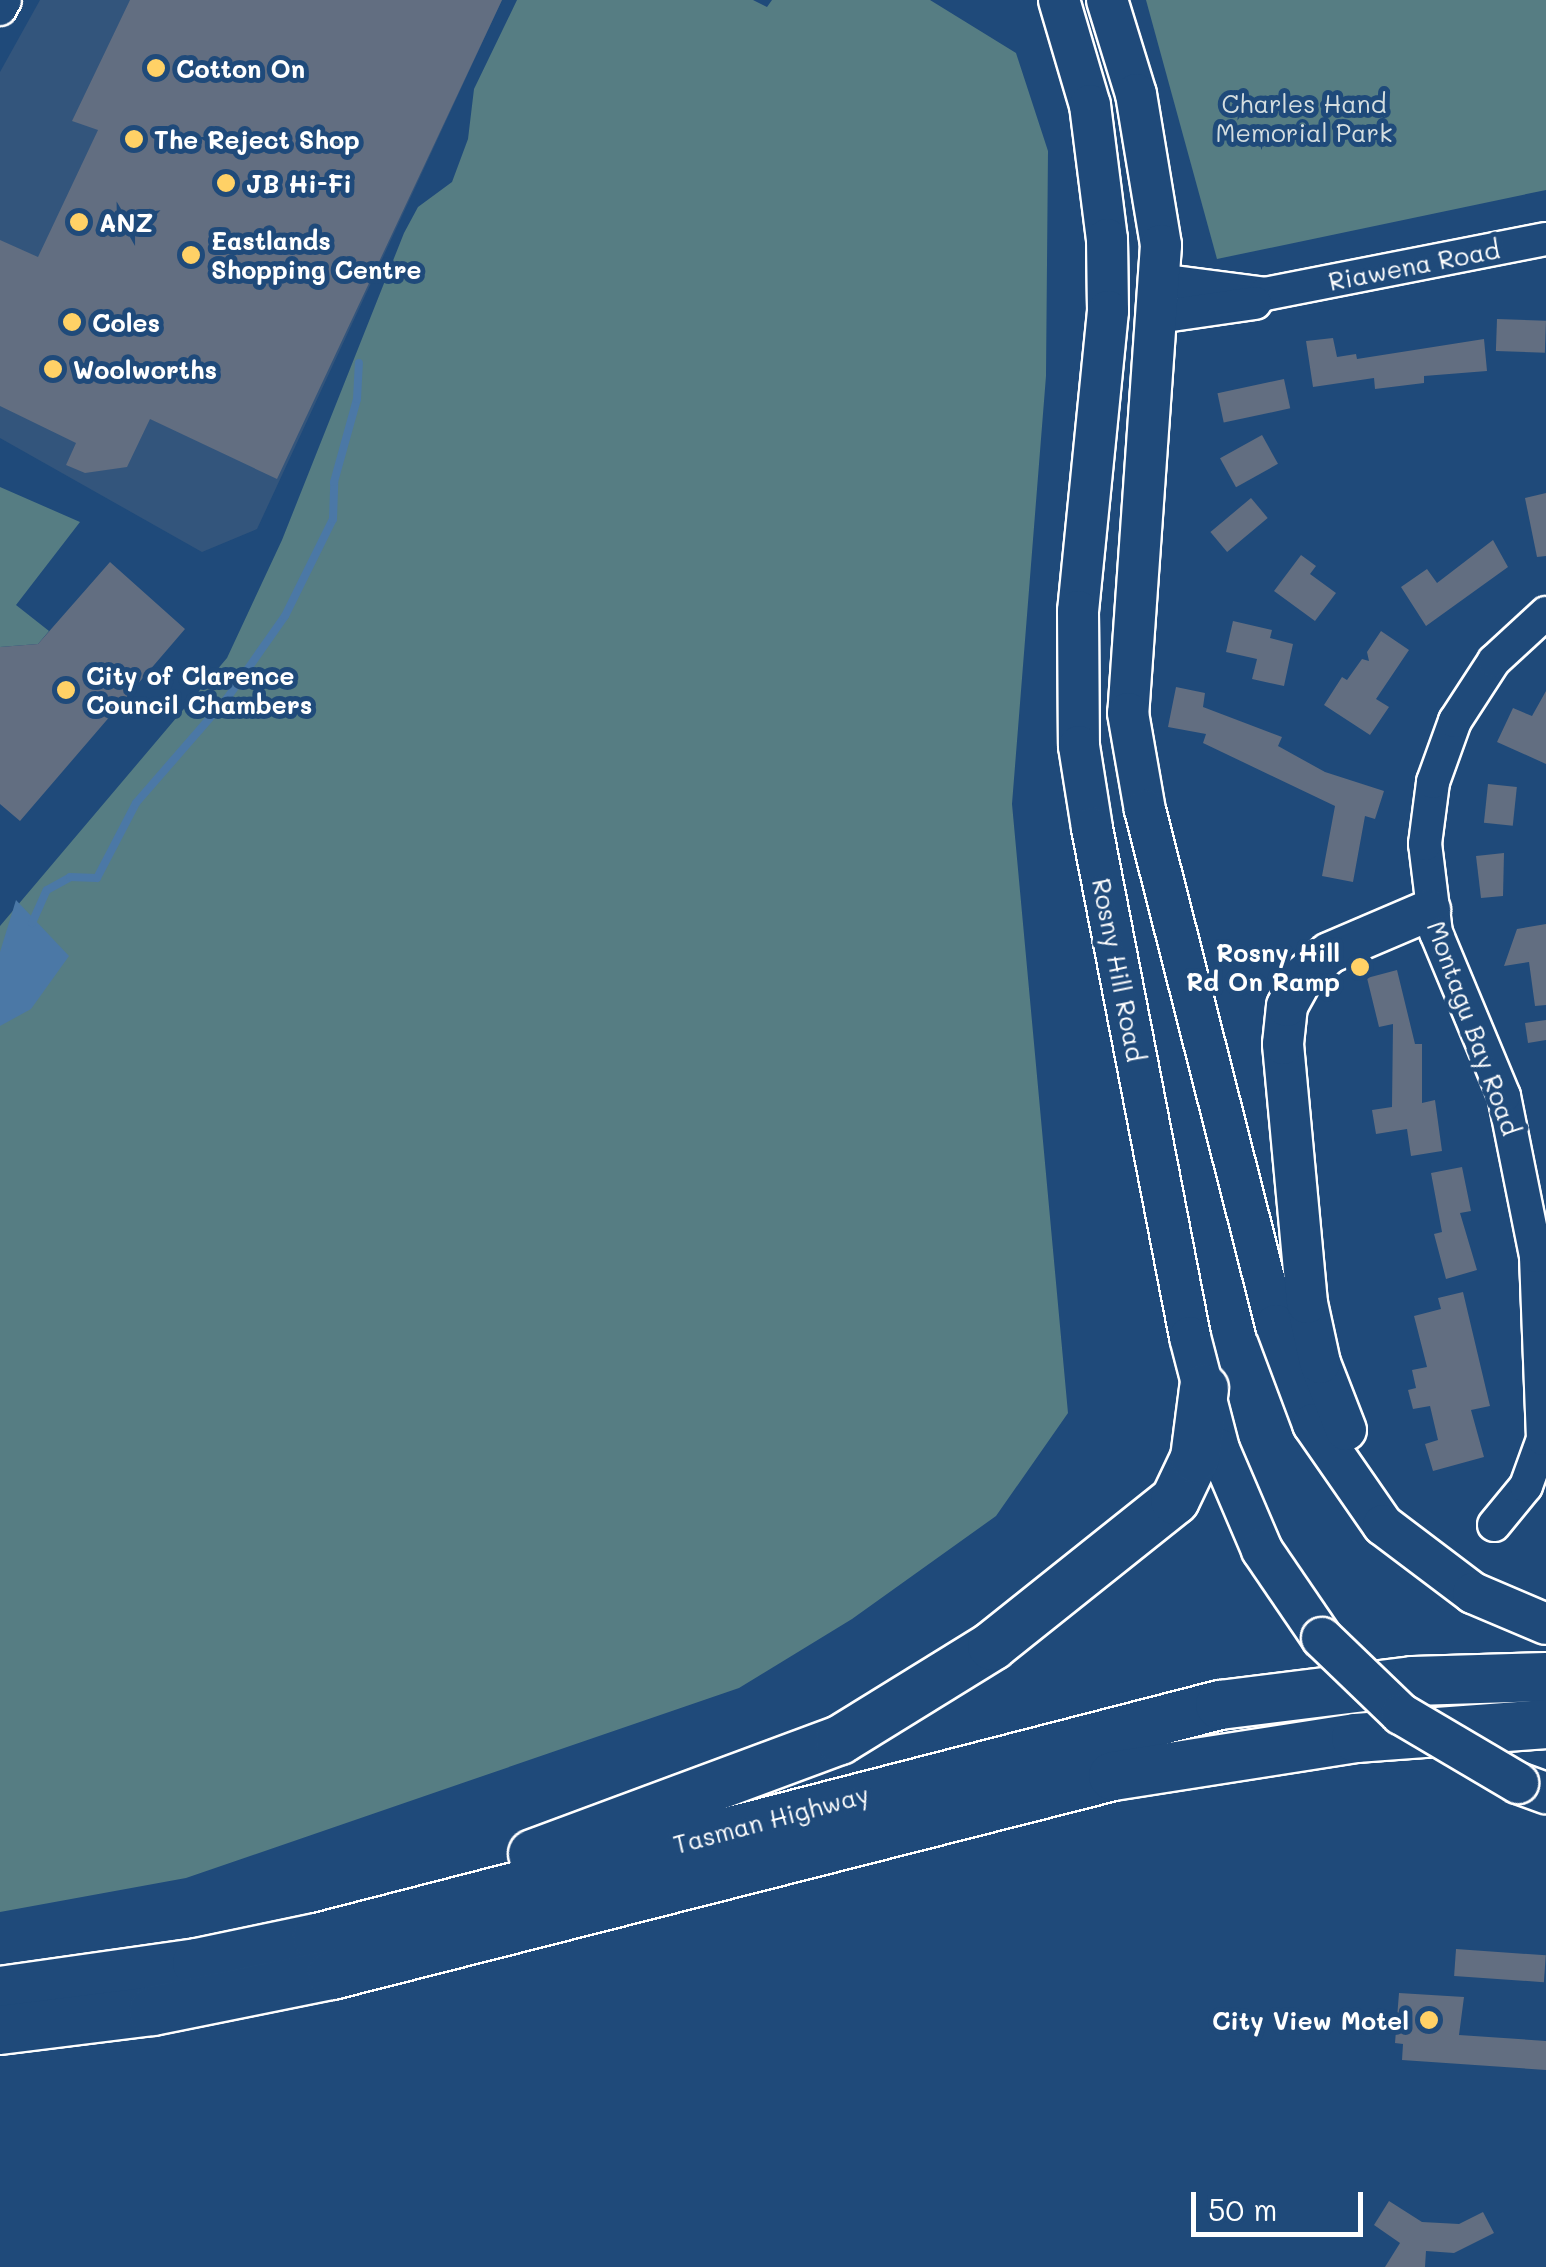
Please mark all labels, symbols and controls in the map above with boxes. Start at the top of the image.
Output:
place label: Cotton On [176,53,305,83]
marker: Cotton On [145,57,167,79]
park label: Charles Hand Memorial Park [1216,89,1392,148]
place label: The Reject Shop [154,124,360,154]
marker: The Reject Shop [123,128,145,150]
place label: JB Hi-Fi [246,168,352,198]
marker: JB Hi-Fi [215,172,237,194]
place label: ANZ [99,207,153,237]
marker: ANZ [68,211,90,233]
place label: Eastlands Shopping Centre [211,226,421,285]
street label: Riawena Road [1326,234,1502,296]
marker: Eastlands Shopping Centre [180,244,202,266]
place label: Coles [92,307,160,337]
marker: Coles [61,311,83,333]
place label: Woolworths [73,354,217,384]
marker: Woolworths [42,358,64,380]
place label: City of Clarence Council Chambers [86,661,312,720]
marker: City of Clarence Council Chambers [55,679,77,701]
street label: Rosny Hill Road [1087,876,1151,1064]
street label: Montagu Bay Road [1421,917,1527,1139]
place label: Rosny Hill Rd On Ramp [1186,938,1340,997]
marker: Rosny Hill Rd On Ramp [1349,956,1371,978]
street label: Tasman Highway [670,1778,872,1860]
place label: City View Motel [1212,2005,1409,2035]
marker: City View Motel [1418,2009,1440,2031]
scale bar [1196,2172,1368,2234]
text: 50 m [1208,2189,1278,2229]

